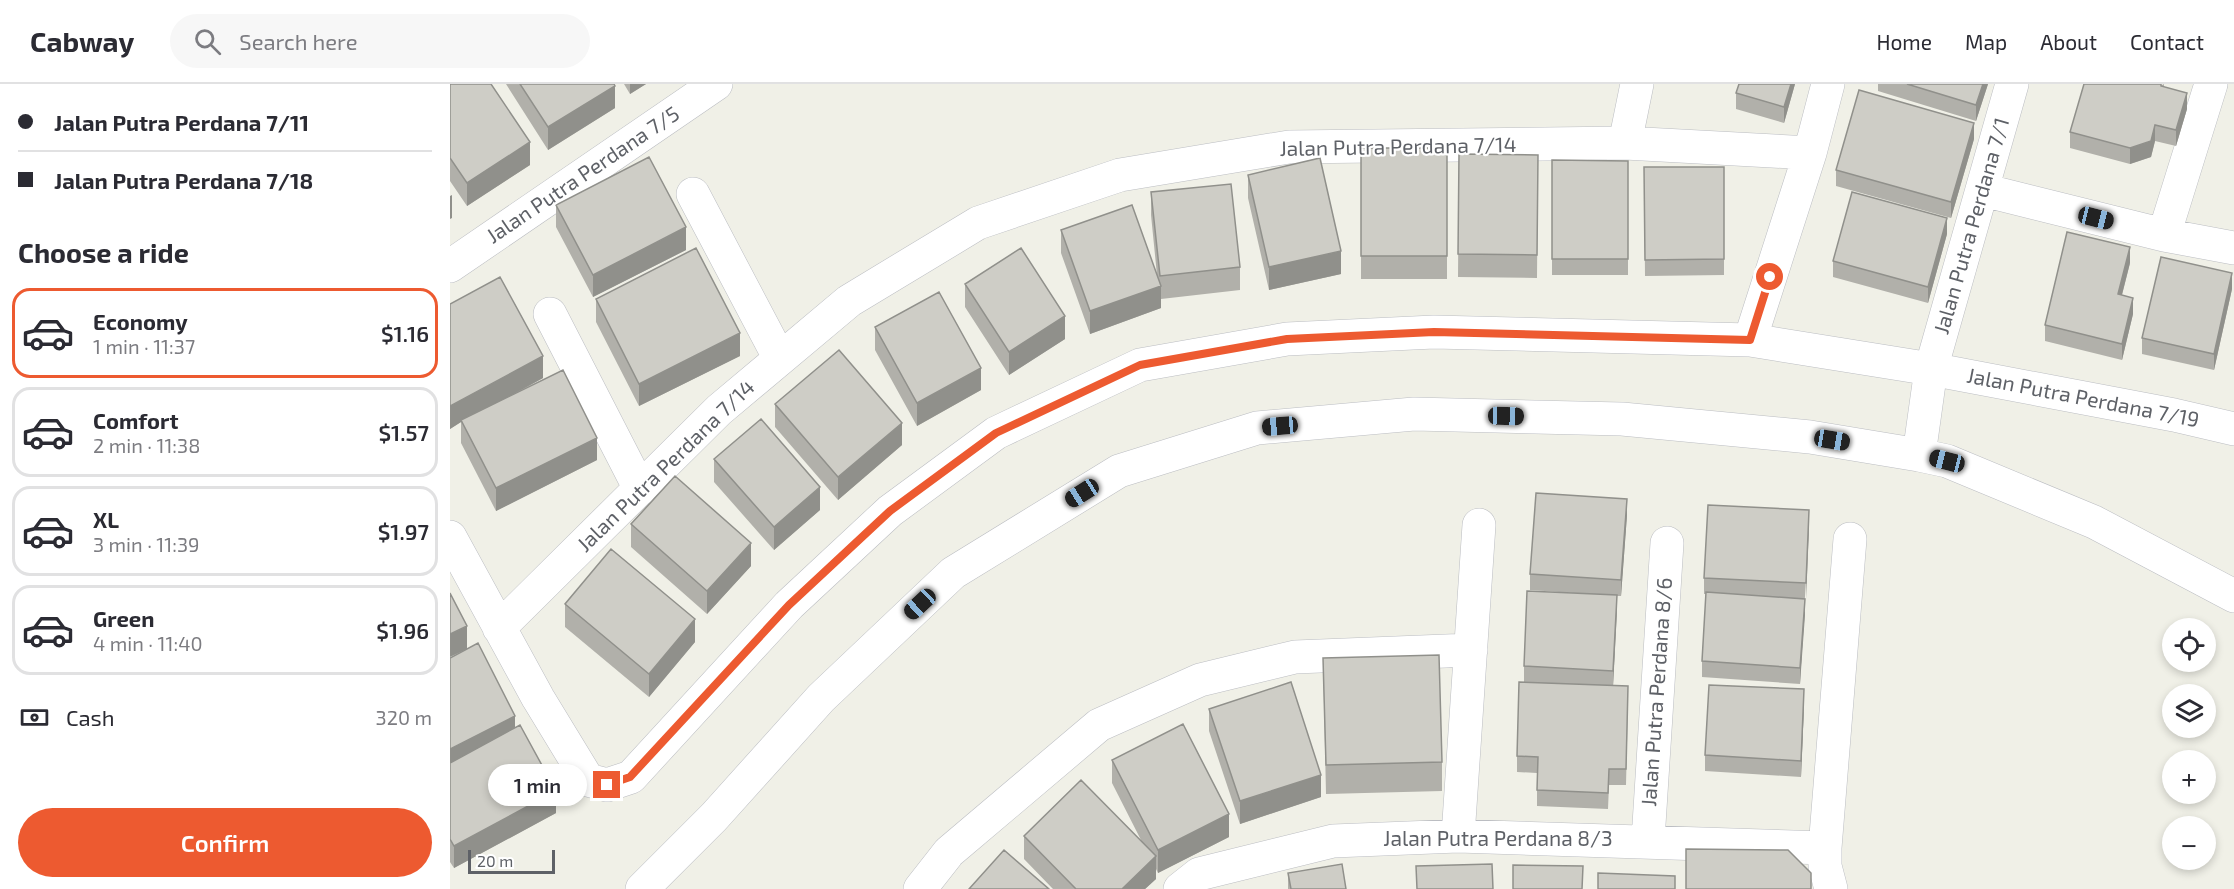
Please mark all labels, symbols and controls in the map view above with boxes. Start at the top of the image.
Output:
search box [170,14,590,68]
text: Cabway [30,24,134,58]
icon: search [191,25,224,58]
text: Search here [239,28,357,54]
text: Home [1876,29,1932,54]
text: Map [1965,29,2007,54]
text: About [2040,29,2097,54]
text: Contact [2130,29,2204,54]
street label: Jalan Putra Perdana 7/5 [481,100,683,248]
text: Jalan Putra Perdana 7/11 [54,109,309,135]
street label: Jalan Putra Perdana 7/1 [1928,114,2013,337]
street label: Jalan Putra Perdana 7/14 [1279,131,1517,160]
text: Jalan Putra Perdana 7/18 [54,167,313,193]
car [2076,205,2116,231]
text: Choose a ride [18,236,189,268]
route start [1756,263,1783,290]
icon: car [21,306,75,360]
text: Economy [93,308,188,334]
text: $1.16 [381,320,429,346]
text: 1 min · 11:37 [93,334,195,358]
street label: Jalan Putra Perdana 7/19 [1965,362,2202,431]
street label: Jalan Putra Perdana 7/14 [571,374,759,556]
icon: car [21,405,75,459]
text: Comfort [93,407,178,433]
car [1488,407,1524,425]
car [1261,415,1299,437]
text: $1.57 [379,419,429,445]
car [1813,428,1851,452]
text: 2 min · 11:38 [93,433,200,457]
car [1927,448,1967,474]
car [1062,476,1102,510]
icon: car [21,504,75,558]
text: XL [93,506,119,532]
text: $1.97 [378,518,429,544]
text: 3 min · 11:39 [93,532,200,556]
street label: Jalan Putra Perdana 8/6 [1635,576,1676,807]
car [901,585,939,623]
icon: car [21,603,75,657]
text: Green [93,605,155,631]
text: $1.96 [376,617,429,643]
map controls [2162,618,2216,870]
button: locate [2162,618,2216,672]
text: 4 min · 11:40 [93,631,203,655]
button: layers [2162,684,2216,738]
icon: cash [18,701,51,734]
text: Cash [66,704,115,730]
text: 320 m [376,705,432,729]
button: + [2162,750,2216,804]
callout: 1 min [487,764,586,806]
route end [593,771,620,798]
text: 1 min [514,773,561,797]
button: Confirm [18,808,432,877]
button: − [2162,816,2216,870]
street label: Jalan Putra Perdana 8/3 [1383,825,1613,850]
scale bar [468,847,555,874]
text: 20 m [477,851,513,870]

